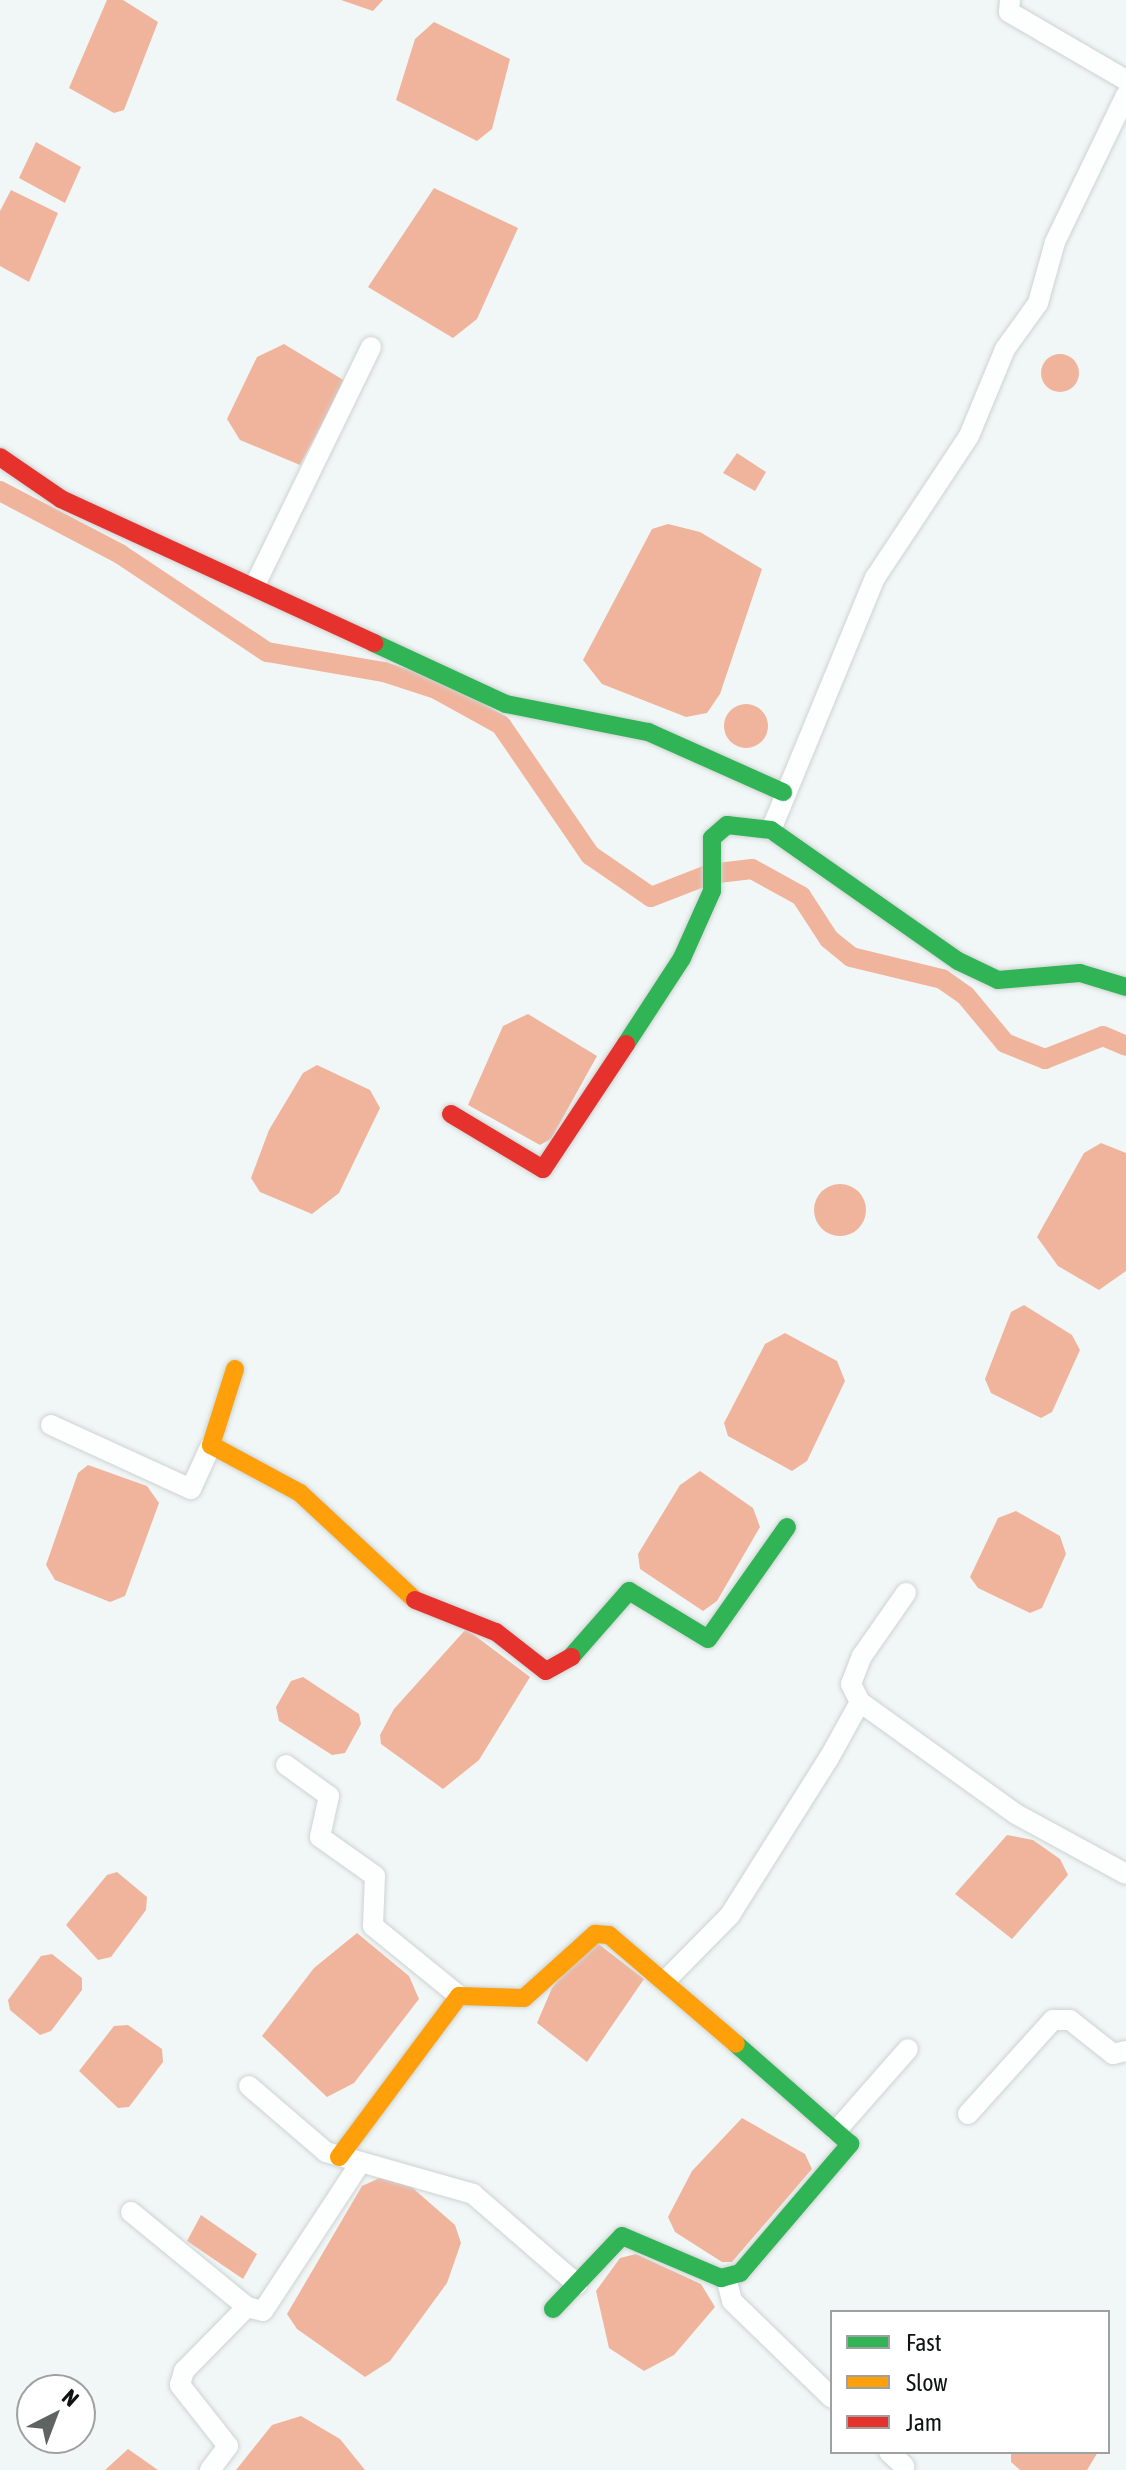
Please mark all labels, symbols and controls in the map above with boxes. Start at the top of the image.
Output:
legend [830,2310,1110,2454]
text: Fast [906,2329,942,2356]
text: Slow [906,2369,948,2396]
north arrow [16,2374,96,2454]
text: N [57,2384,84,2412]
text: Jam [906,2409,942,2436]

